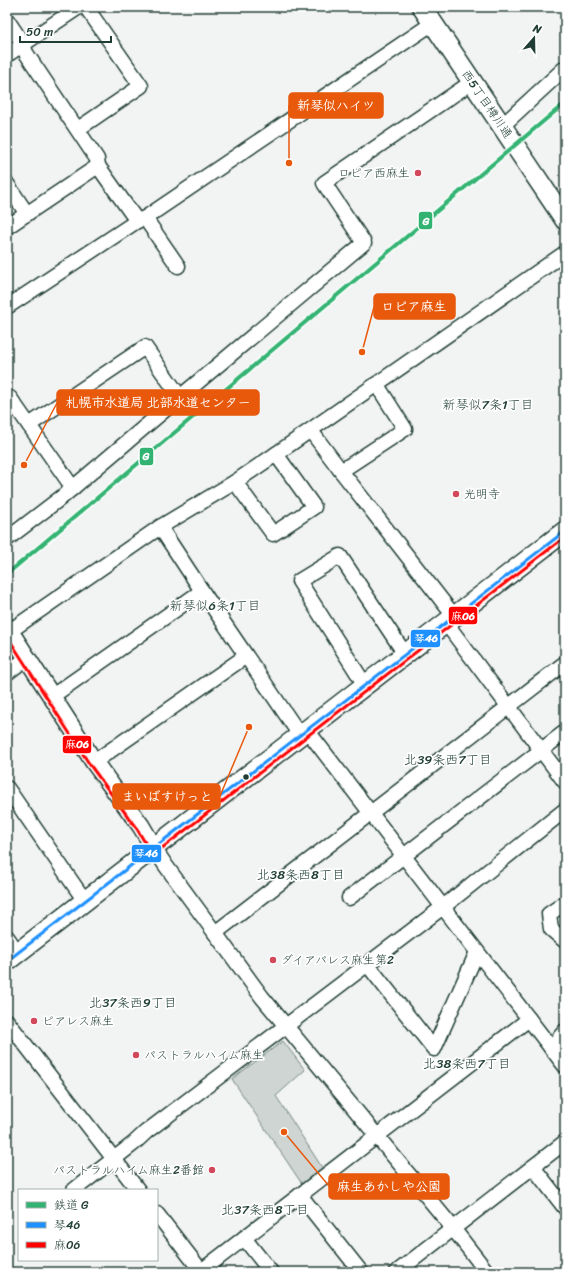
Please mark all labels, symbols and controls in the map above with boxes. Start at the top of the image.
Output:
scale bar [20,18,111,44]
north arrow [514,18,554,58]
text: N [529,18,544,39]
text: 50 m [26,21,53,43]
street label: 西5丁目樽川通 [456,65,518,143]
callout: 新琴似ハイツ [289,93,383,118]
text: 新琴似ハイツ [297,94,375,117]
place label: ロピア西麻生 [338,162,410,184]
marker: ロピア西麻生 [413,168,423,178]
line badge: G [418,211,433,230]
text: G [422,212,430,231]
callout: ロピア麻生 [374,294,455,319]
text: ロピア麻生 [381,295,447,318]
callout: 札幌市水道局 北部水道センター [57,390,259,415]
text: 札幌市水道局 北部水道センター [65,391,251,414]
district label: 新琴似7条1丁目 [442,393,534,416]
line badge: G [139,447,154,466]
text: G [142,447,150,466]
place label: 光明寺 [464,483,500,505]
marker: 光明寺 [451,489,461,499]
district label: 新琴似6条1丁目 [170,594,260,617]
line badge: 麻06 [448,606,478,625]
text: 麻06 [451,607,475,626]
line badge: 琴46 [410,629,441,648]
text: 琴46 [414,629,438,648]
line badge: 麻06 [62,735,92,754]
text: 麻06 [65,735,89,754]
district label: 北39条西7丁目 [404,748,492,771]
unlabelled marker [241,772,251,782]
callout: まいばすけっと [113,784,220,809]
text: まいばすけっと [121,785,213,808]
line badge: 琴46 [131,844,162,863]
text: 琴46 [134,844,158,863]
district label: 北38条西8丁目 [257,863,345,886]
place label: ダイアパレス麻生第2 [281,949,394,971]
marker: ダイアパレス麻生第2 [268,955,278,965]
district label: 北37条西9丁目 [89,991,177,1014]
place label: ピアレス麻生 [42,1010,114,1032]
marker: ピアレス麻生 [29,1016,39,1026]
place label: パストラルハイム麻生 [144,1044,264,1066]
marker: パストラルハイム麻生 [131,1050,141,1060]
district label: 北38条西7丁目 [423,1052,511,1075]
place label: パストラルハイム麻生2番館 [53,1159,204,1181]
marker: パストラルハイム麻生2番館 [207,1165,217,1175]
callout: 麻生あかしや公園 [329,1174,449,1199]
text: 麻生あかしや公園 [337,1175,441,1198]
legend [18,1189,158,1261]
text: 鉄道 G [54,1194,89,1216]
district label: 北37条西8丁目 [221,1198,309,1221]
text: 琴46 [54,1214,81,1236]
text: 麻06 [54,1234,81,1256]

